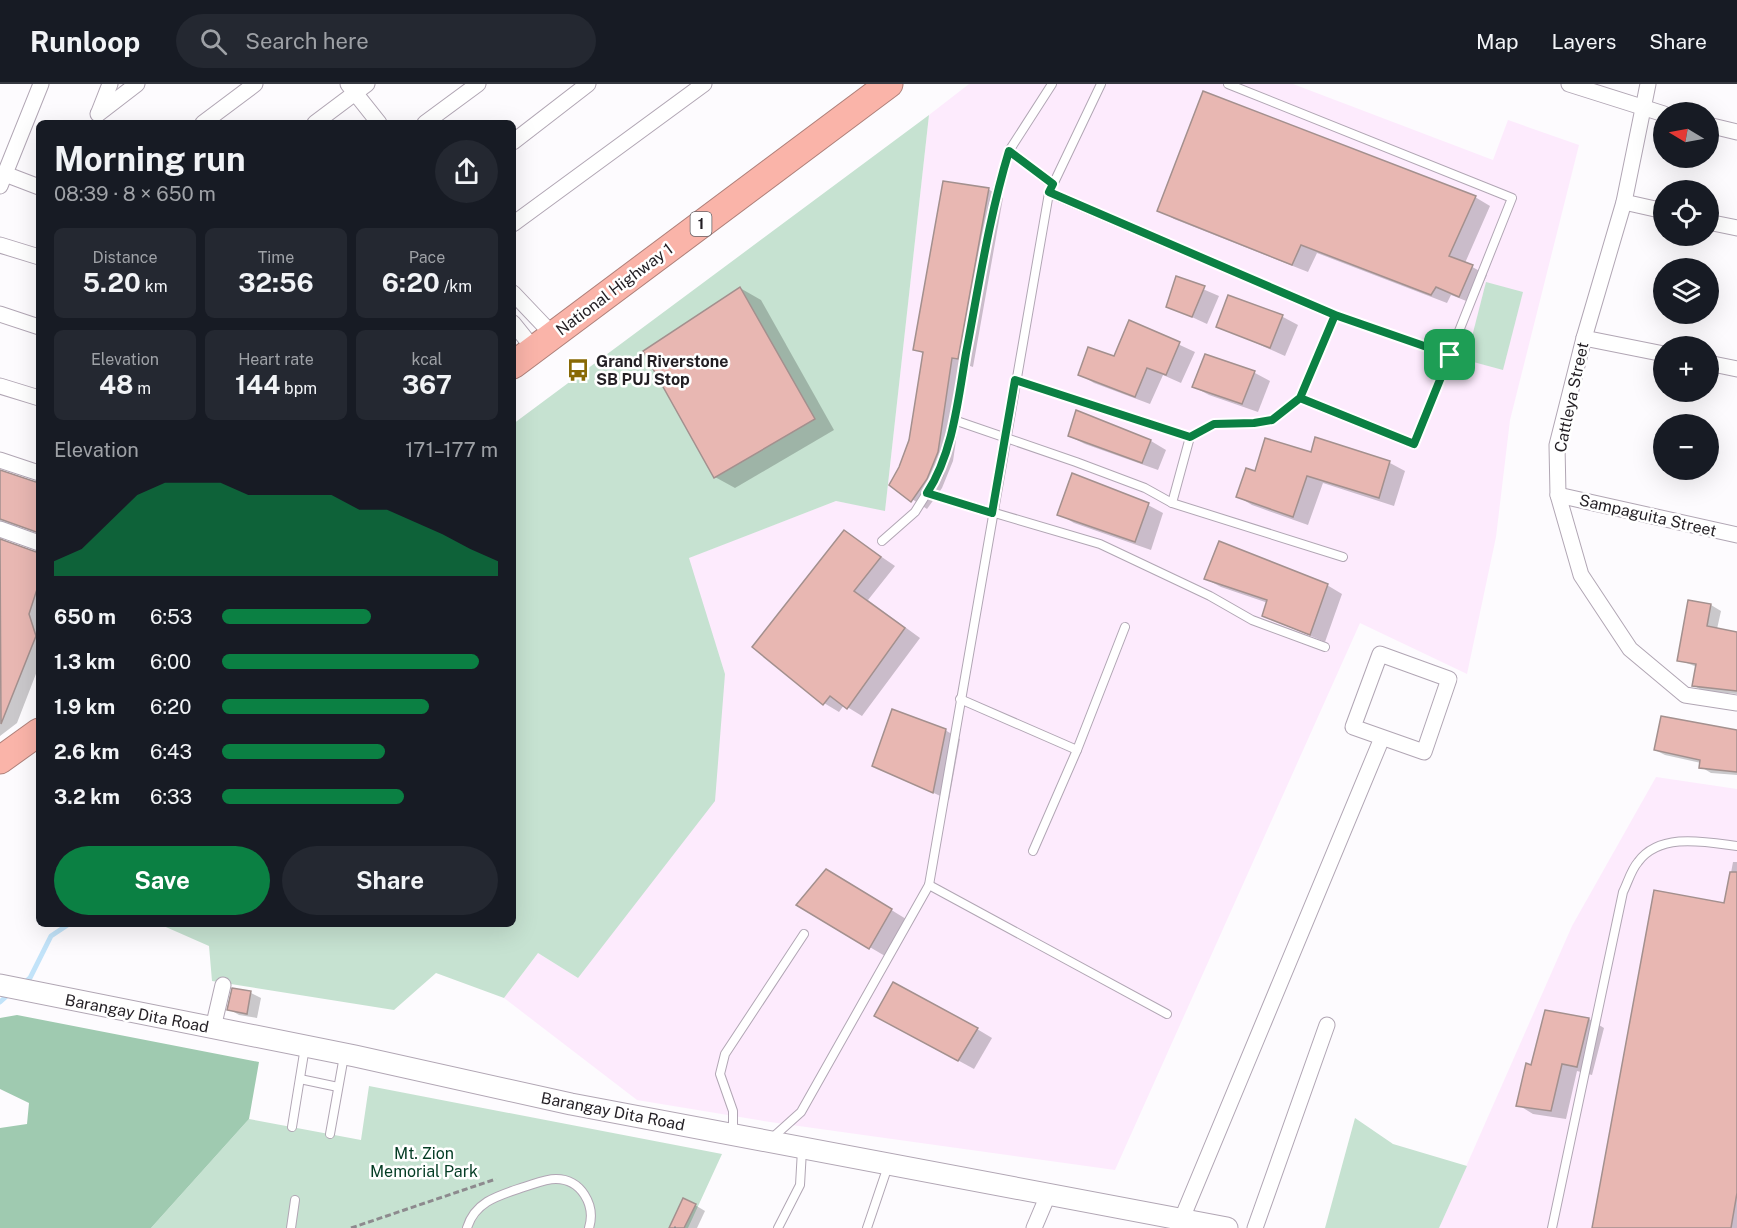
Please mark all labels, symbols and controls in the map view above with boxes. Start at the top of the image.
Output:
search box [176,14,596,68]
text: Runloop [30,25,140,58]
icon: search [197,25,230,58]
text: Search here [245,28,369,54]
text: Map [1476,29,1519,54]
text: Layers [1552,29,1616,54]
text: Share [1649,29,1707,54]
north arrow [1653,102,1719,168]
map controls [1653,102,1719,480]
text: Morning run [54,140,246,178]
button: share [435,140,498,203]
button: locate [1653,180,1719,246]
text: 08:39 · 8 × 650 m [54,182,216,206]
road number: 1 [690,212,712,236]
street label: National Highway 1 [552,239,676,340]
text: Distance [93,248,157,267]
text: Time [258,248,294,267]
text: Pace [409,248,445,267]
button: layers [1653,258,1719,324]
text: 5.20 [82,267,141,298]
text: 32:56 [238,267,314,298]
text: 6:20 [382,267,440,298]
text: km [141,277,168,296]
text: /km [440,277,472,296]
pin [1424,329,1475,380]
button: + [1653,336,1719,402]
icon: arrive [1433,338,1466,371]
street label: Cattleya Street [1551,340,1592,454]
text: Elevation [91,350,159,369]
text: Heart rate [238,350,314,369]
text: kcal [412,350,442,369]
place label: Grand Riverstone SB PUJ Stop [596,352,728,389]
bus stop icon: Grand Riverstone SB PUJ Stop [565,357,591,383]
text: 48 [99,369,133,400]
text: 144 [235,369,280,400]
text: 367 [402,369,452,400]
text: m [133,379,151,398]
text: bpm [280,379,317,398]
button: − [1653,414,1719,480]
text: Elevation [54,438,139,462]
text: 171–177 m [405,438,498,462]
street label: Sampaguita Street [1577,490,1718,541]
text: 650 m [54,605,116,629]
text: 6:53 [150,605,192,629]
text: 1.3 km [54,650,115,674]
text: 6:00 [150,650,191,674]
text: 1.9 km [54,695,115,719]
text: 6:20 [150,695,192,719]
text: 2.6 km [54,740,119,764]
text: 6:43 [150,740,192,764]
text: 3.2 km [54,785,120,809]
text: 6:33 [150,785,192,809]
button: Save [54,846,270,915]
button: Share [282,846,498,915]
street label: Barangay Dita Road [63,990,210,1037]
street label: Barangay Dita Road [539,1088,686,1135]
park label: Mt. Zion Memorial Park [370,1144,478,1181]

